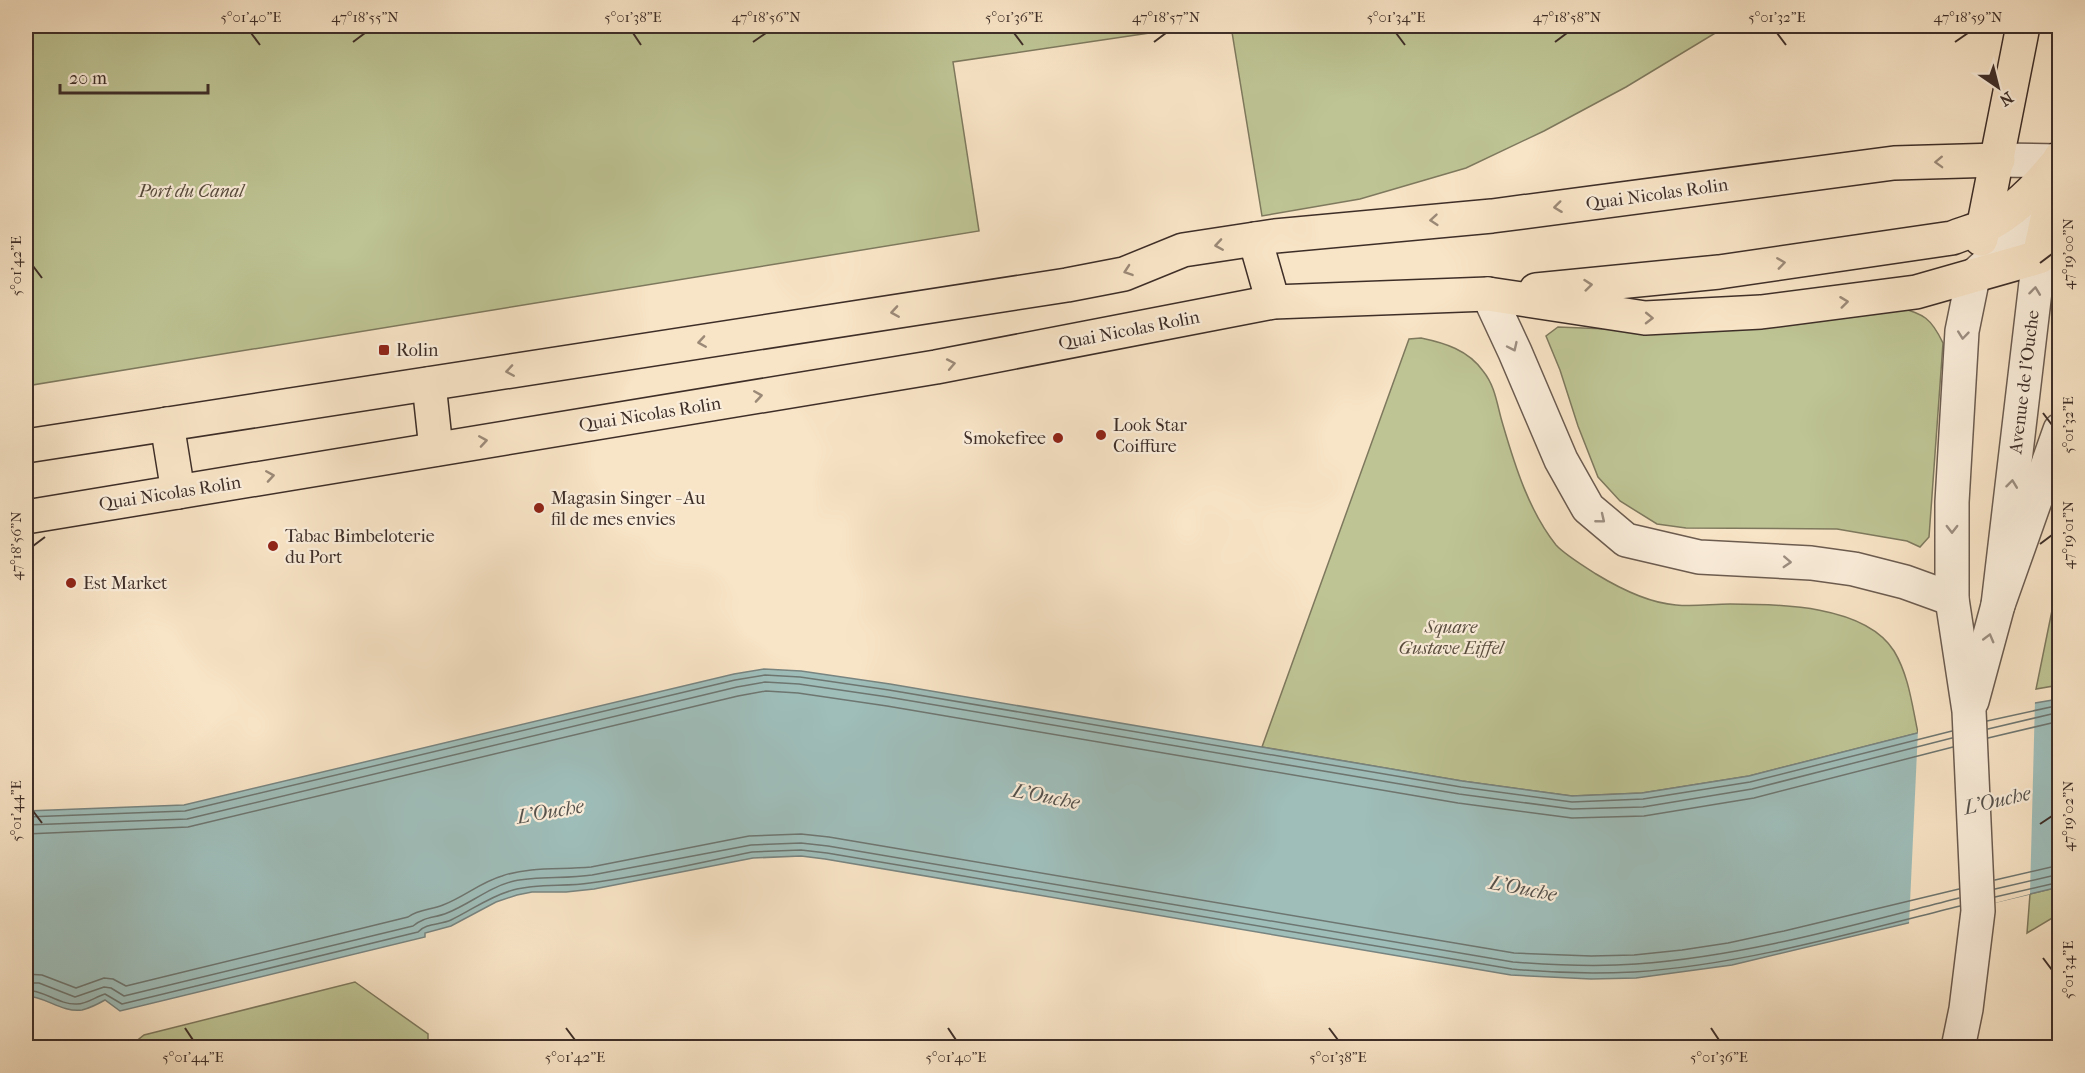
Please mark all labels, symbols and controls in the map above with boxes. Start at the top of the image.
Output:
text: 5°01'40"E [221,8,281,26]
text: 47°18'55"N [331,8,399,26]
text: 5°01'38"E [604,8,662,26]
text: 47°18'56"N [731,8,801,26]
text: 5°01'36"E [985,8,1043,26]
text: 47°18'57"N [1132,8,1201,26]
text: 5°01'34"E [1367,8,1425,26]
text: 47°18'58"N [1533,8,1602,26]
text: 5°01'32"E [1748,8,1806,26]
text: 47°18'59"N [1934,8,2003,26]
scale bar [60,57,208,95]
north arrow [1968,57,2028,117]
text: 20 m [69,68,107,89]
text: N [1995,88,2017,111]
one-way arrow [1935,155,1944,168]
street label: Quai Nicolas Rolin [1585,174,1730,215]
park label: Port du Canal [137,181,246,202]
one-way arrow [1553,200,1563,213]
one-way arrow [1429,213,1438,226]
text: 47°19'00"N [2059,218,2077,290]
text: 5°01'42"E [7,236,25,296]
one-way arrow [1215,238,1224,250]
one-way arrow [1777,257,1786,270]
one-way arrow [1123,264,1134,277]
one-way arrow [1583,279,1592,292]
one-way arrow [2028,286,2041,295]
one-way arrow [1839,296,1848,308]
one-way arrow [890,306,900,318]
street label: Quai Nicolas Rolin [1057,306,1202,354]
street label: Avenue de l'Ouche [2005,309,2044,456]
one-way arrow [1645,311,1654,324]
one-way arrow [1957,330,1969,339]
one-way arrow [698,335,707,347]
place label: Rolin [396,340,439,361]
one-way arrow [1505,341,1517,352]
marker: Rolin [377,343,391,357]
one-way arrow [945,358,955,371]
one-way arrow [505,365,514,377]
one-way arrow [753,390,763,403]
street label: Quai Nicolas Rolin [578,393,723,436]
text: 5°01'32"E [2059,396,2077,454]
place label: Look Star Coiffure [1113,415,1187,457]
place label: Smokefree [964,428,1046,449]
marker: Look Star Coiffure [1094,428,1108,442]
marker: Smokefree [1051,431,1065,445]
one-way arrow [478,436,487,448]
one-way arrow [265,471,274,483]
street label: Quai Nicolas Rolin [98,472,243,515]
one-way arrow [2005,480,2018,489]
place label: Magasin Singer - Au fil de mes envies [551,488,705,530]
text: 47°19'01"N [2059,500,2077,569]
marker: Magasin Singer - Au fil de mes envies [532,501,546,515]
text: 47°18'56"N [7,511,25,581]
one-way arrow [1594,512,1605,523]
one-way arrow [1946,525,1958,534]
place label: Tabac Bimbeloterie du Port [285,526,435,568]
marker: Tabac Bimbeloterie du Port [266,539,280,553]
one-way arrow [1782,555,1791,568]
place label: Est Market [83,573,168,594]
marker: Est Market [64,576,78,590]
park label: Square Gustave Eiffel [1399,617,1506,659]
one-way arrow [1982,633,1994,644]
water label: L'Ouche [1009,778,1082,814]
text: 5°01'44"E [7,780,25,842]
text: 47°19'02"N [2059,780,2077,851]
water label: L'Ouche [1960,781,2034,820]
water label: L'Ouche [513,794,586,829]
water label: L'Ouche [1486,870,1559,906]
text: 5°01'34"E [2059,941,2077,999]
text: 5°01'44"E [162,1048,224,1066]
text: 5°01'42"E [545,1048,605,1066]
text: 5°01'40"E [926,1048,986,1066]
text: 5°01'38"E [1309,1048,1367,1066]
text: 5°01'36"E [1690,1048,1748,1066]

